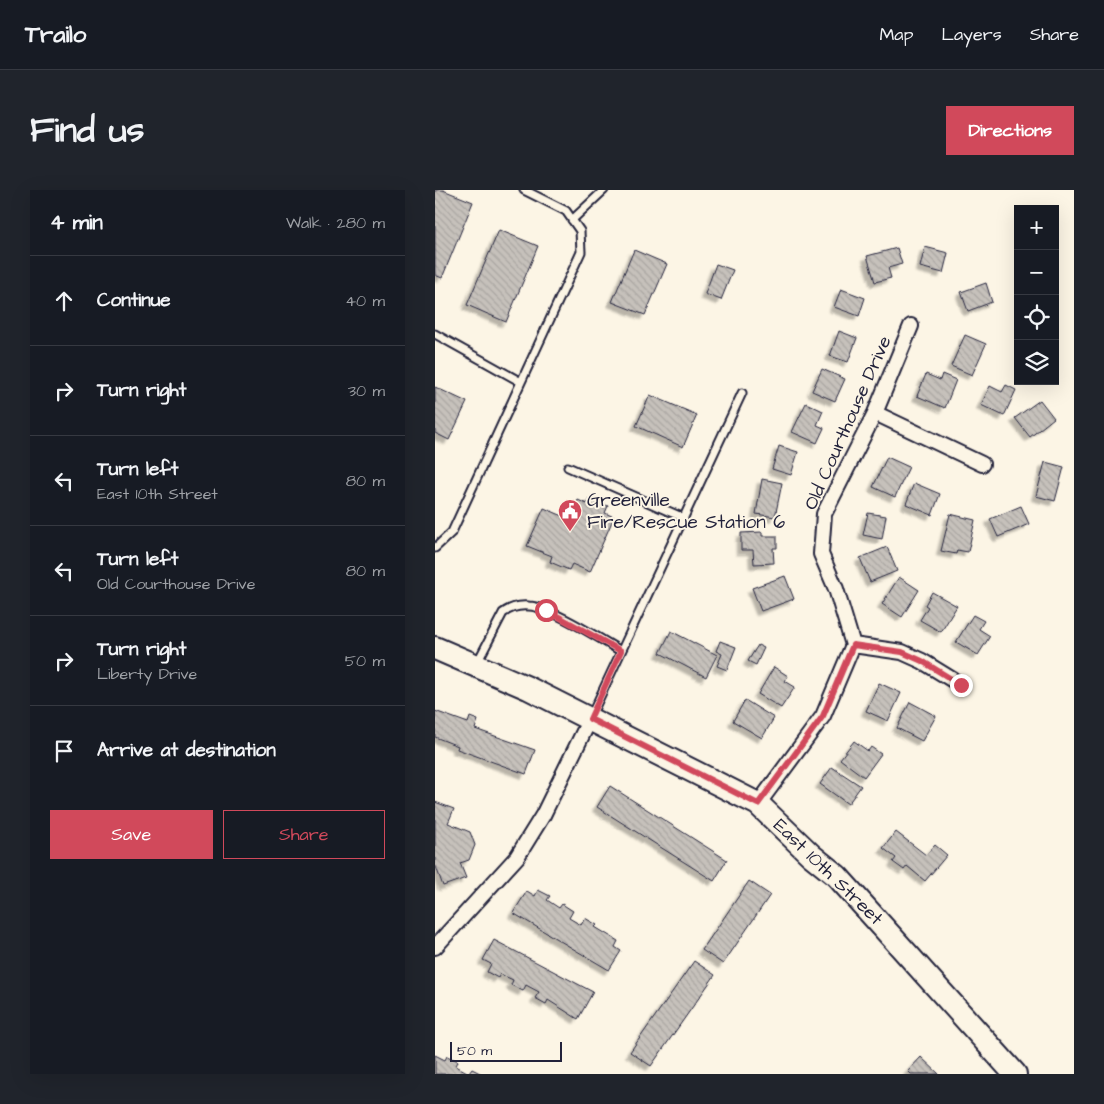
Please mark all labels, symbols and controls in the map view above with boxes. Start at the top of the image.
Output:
text: Trailo [25,18,86,52]
text: Map [879,22,913,47]
text: Layers [941,22,1002,47]
text: Share [1030,22,1079,47]
text: Find us [30,106,144,155]
button: Directions [946,106,1074,155]
map controls [1014,205,1059,385]
button: + [1014,205,1059,250]
text: 4 min [50,208,103,237]
text: Walk · 280 m [286,212,385,234]
button: − [1014,250,1059,295]
icon: ahead [50,287,78,315]
text: Continue [97,287,171,314]
text: 40 m [345,290,385,312]
button: locate [1014,295,1059,340]
street label: Old Courthouse Drive [797,332,899,514]
button: layers [1014,340,1059,385]
icon: right [50,377,78,405]
text: Turn right [97,377,186,404]
text: 30 m [348,380,385,402]
text: Turn left [97,456,178,483]
icon: left [50,467,78,495]
text: 80 m [346,470,385,492]
text: East 10th Street [97,483,218,505]
place label: Greenville Fire/Rescue Station 6 [587,487,785,536]
public building icon: Greenville Fire/Rescue Station 6 [557,498,583,532]
text: Turn left [97,546,178,573]
icon: left [50,557,78,585]
text: 80 m [346,560,385,582]
text: Old Courthouse Drive [97,573,255,595]
route start [535,599,558,622]
text: Turn right [97,636,186,663]
icon: right [50,647,78,675]
text: 50 m [345,650,385,672]
text: Liberty Drive [97,663,197,685]
route end [950,674,973,697]
icon: arrive [50,737,78,765]
text: Arrive at destination [97,737,276,764]
button: Save [50,810,213,859]
button: Share [223,810,385,859]
street label: East 10th Street [767,812,889,932]
scale bar [450,1039,563,1062]
text: 50 m [457,1041,492,1061]

